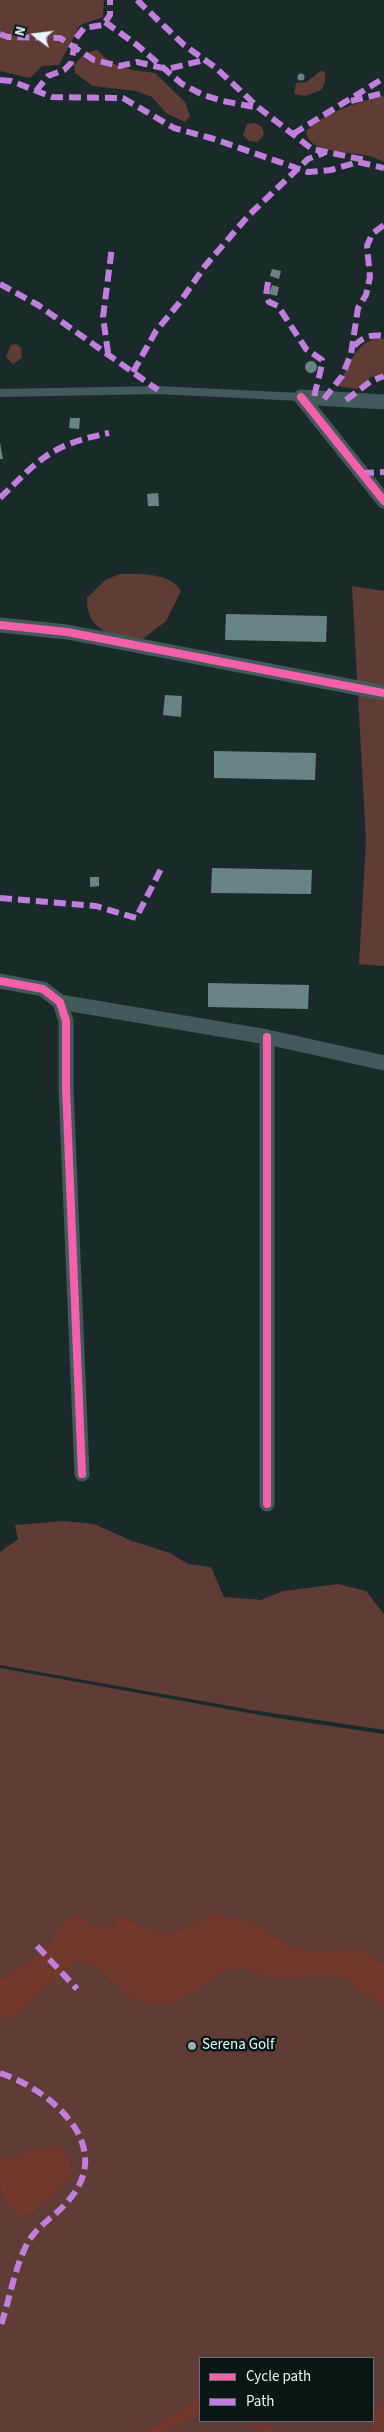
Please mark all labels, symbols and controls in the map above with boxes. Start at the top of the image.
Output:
north arrow [10,10,60,60]
text: N [10,24,31,38]
place label: Serena Golf [202,2037,274,2055]
marker: Serena Golf [186,2040,198,2052]
legend [199,2357,374,2422]
text: Cycle path [246,2366,311,2387]
text: Path [246,2391,274,2412]

